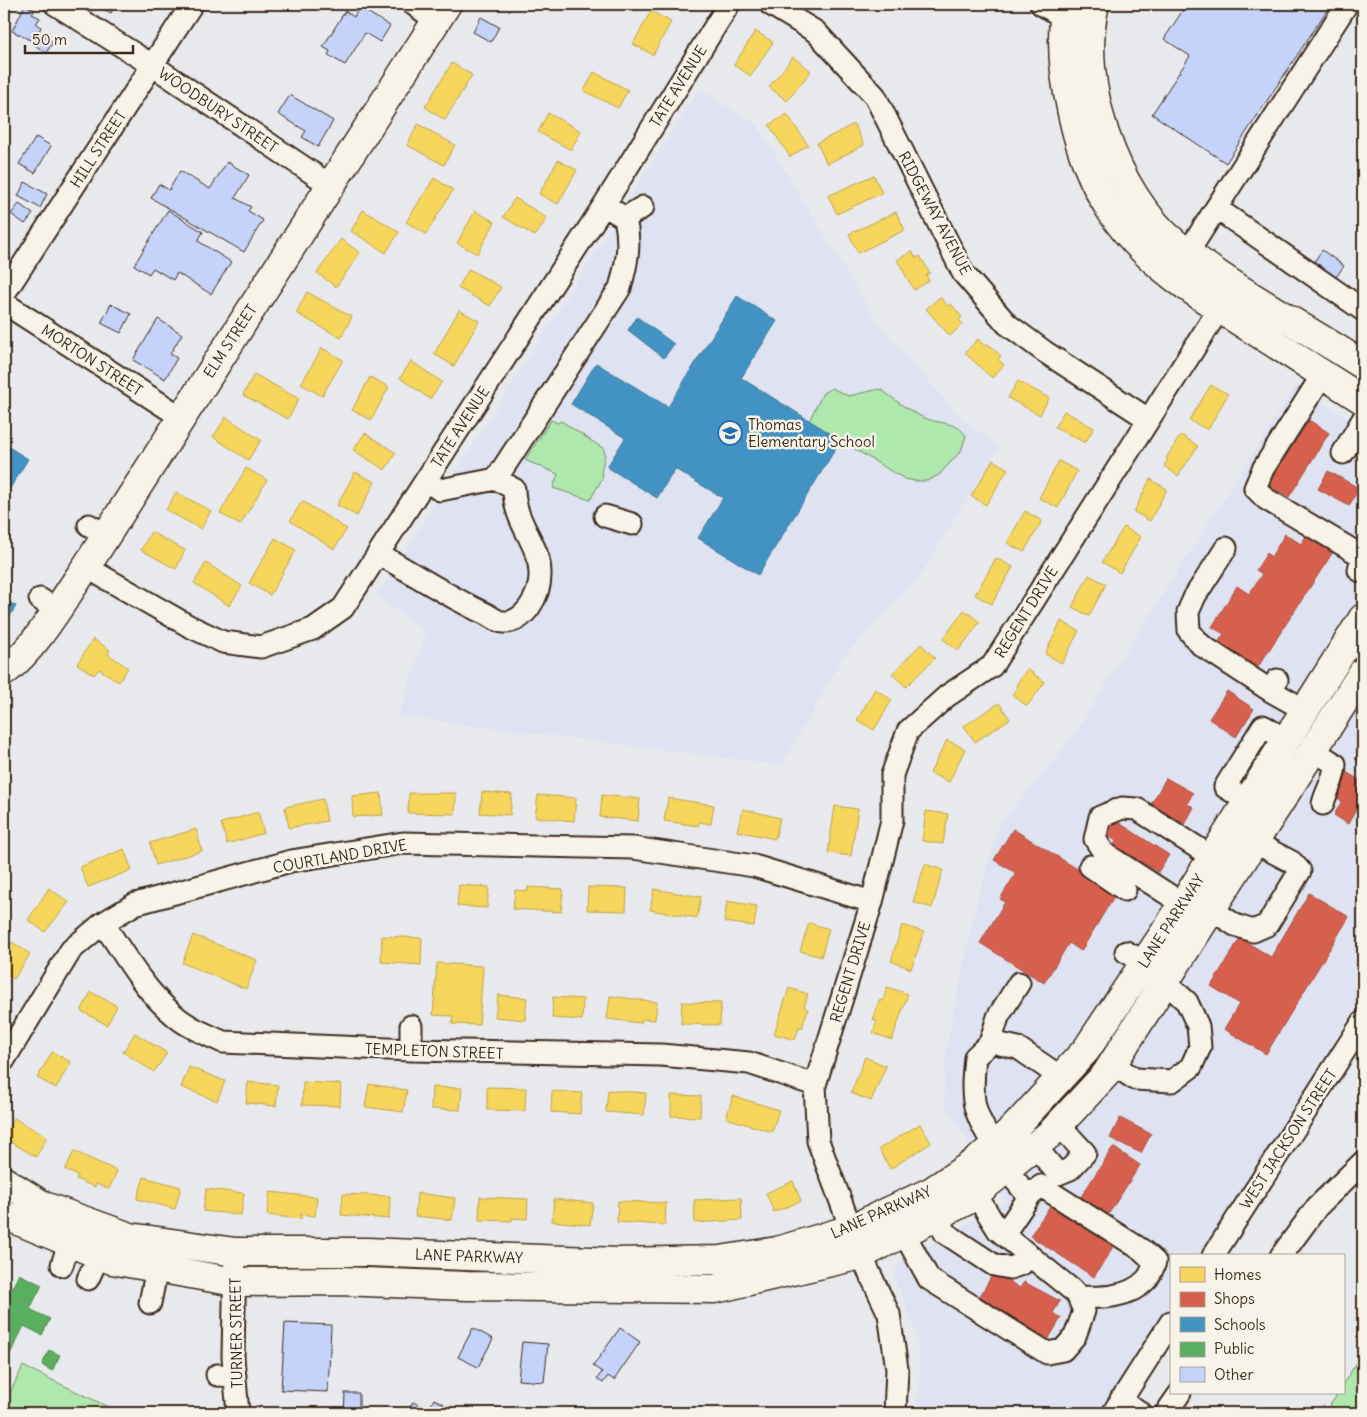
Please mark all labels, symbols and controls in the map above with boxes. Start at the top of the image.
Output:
scale bar [25,22,132,54]
text: 50 m [32,30,67,49]
street label: TATE AVENUE [645,41,711,131]
street label: WOODBURY STREET [155,63,281,157]
street label: HILL STREET [66,107,130,191]
street label: RIDGEWAY AVENUE [894,148,976,278]
street label: ELM STREET [199,301,261,381]
street label: MORTON STREET [38,320,146,400]
street label: TATE AVENUE [427,383,493,471]
place label: Thomas Elementary School [748,415,875,451]
school or university icon: Thomas Elementary School [717,420,743,446]
street label: REGENT DRIVE [990,563,1062,661]
street label: COURTLAND DRIVE [271,835,409,877]
street label: LANE PARKWAY [1134,870,1209,972]
street label: REGENT DRIVE [826,919,874,1025]
street label: TEMPLETON STREET [364,1039,504,1063]
street label: WEST JACKSON STREET [1235,1065,1341,1213]
street label: LANE PARKWAY [828,1181,935,1243]
street label: LANE PARKWAY [415,1245,524,1267]
legend [1170,1254,1344,1394]
text: Homes [1214,1265,1261,1284]
street label: TURNER STREET [226,1277,246,1389]
text: Shops [1214,1289,1255,1308]
text: Schools [1214,1315,1266,1334]
text: Public [1214,1339,1255,1358]
text: Other [1214,1365,1254,1384]

